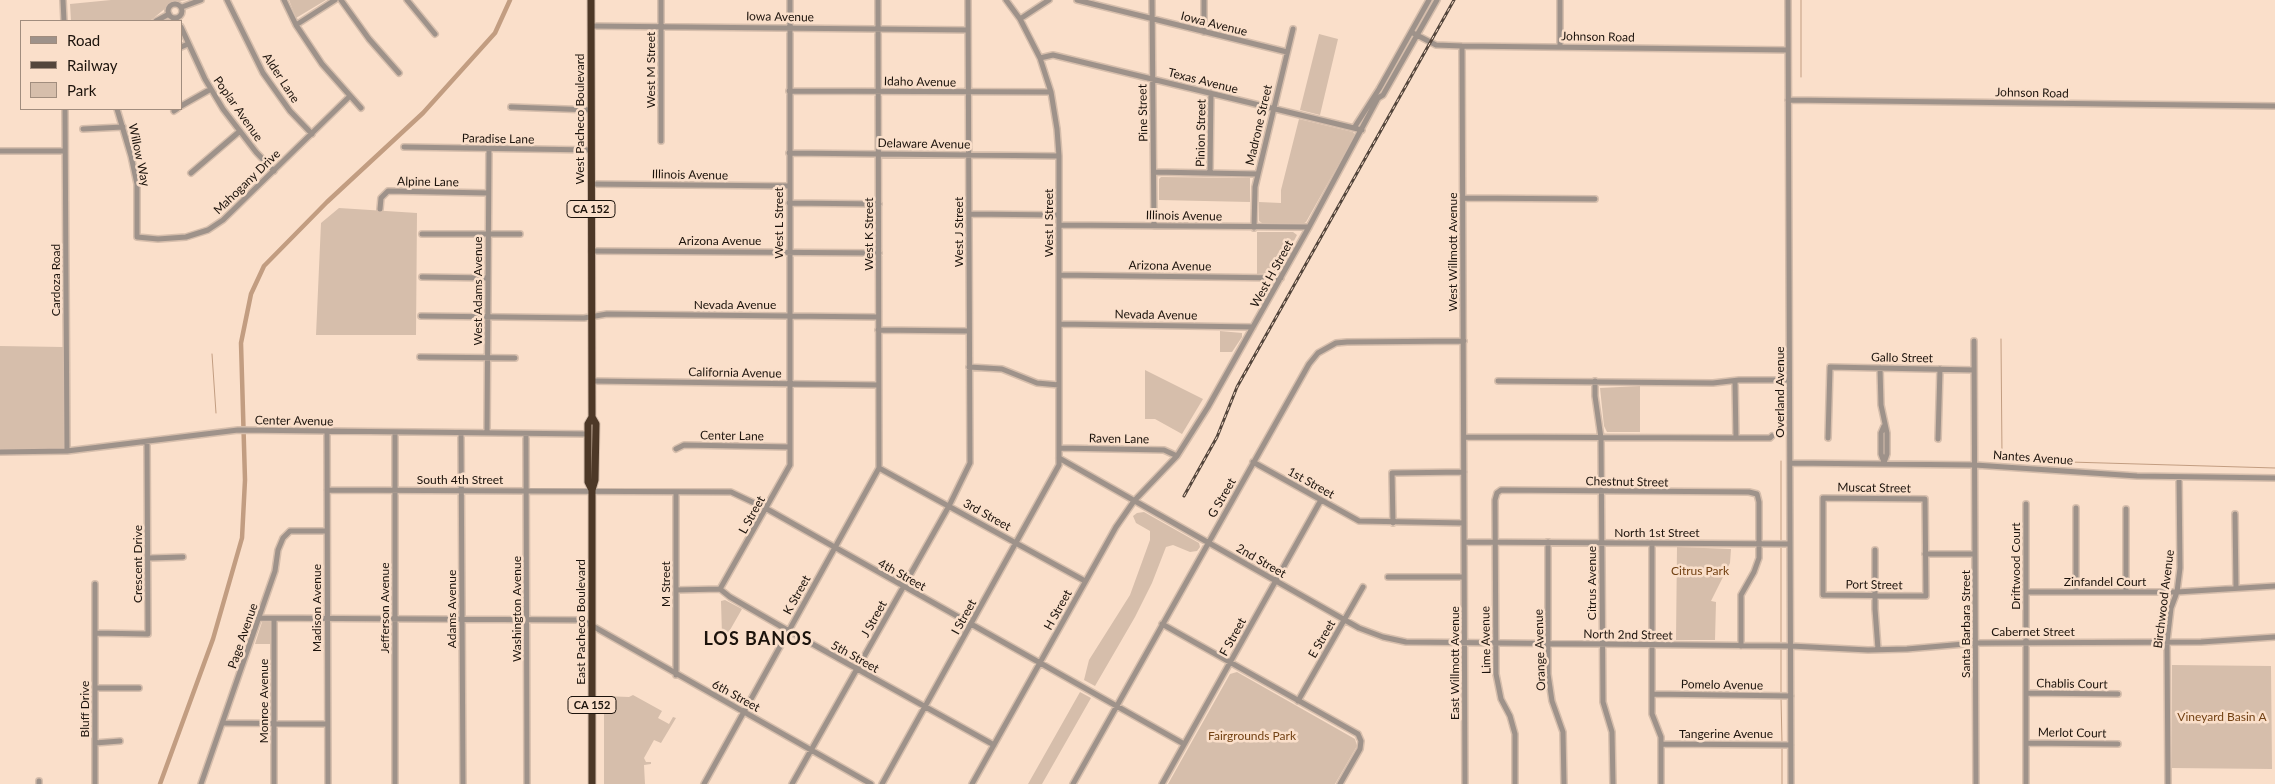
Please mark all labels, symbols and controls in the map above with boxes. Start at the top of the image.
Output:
street label: Iowa Avenue [746,9,814,25]
street label: Iowa Avenue [1179,9,1249,39]
legend [20,20,182,110]
street label: Johnson Road [1561,29,1635,45]
text: Road [67,31,100,49]
street label: West M Street [644,32,658,108]
street label: Alder Lane [260,50,302,106]
street label: West Pacheco Boulevard [573,54,587,184]
text: Railway [67,56,118,74]
street label: Texas Avenue [1166,65,1240,97]
street label: Poplar Avenue [210,74,266,144]
street label: Idaho Avenue [884,74,956,90]
text: Park [67,81,96,99]
street label: Madrone Street [1243,83,1275,167]
street label: Pine Street [1135,84,1151,142]
street label: Johnson Road [1995,85,2069,101]
street label: Pinion Street [1193,99,1209,167]
street label: Willow Way [125,122,153,188]
street label: Paradise Lane [462,131,534,147]
street label: Delaware Avenue [878,136,970,152]
street label: Mahogany Drive [211,147,283,217]
street label: Illinois Avenue [652,167,728,183]
street label: Alpine Lane [397,174,459,190]
street label: West L Street [772,187,786,259]
street label: West I Street [1042,189,1056,257]
street label: West Willmott Avenue [1446,192,1460,312]
street label: West K Street [862,197,876,271]
street label: West J Street [952,197,966,267]
road number: CA 152 [567,200,615,218]
street label: Illinois Avenue [1146,208,1222,224]
street label: Arizona Avenue [679,234,761,248]
street label: West Adams Avenue [471,236,485,346]
street label: West H Street [1248,238,1296,310]
street label: Cardoza Road [49,244,63,316]
street label: Arizona Avenue [1128,258,1212,274]
street label: Nevada Avenue [694,298,776,312]
street label: Nevada Avenue [1115,307,1197,323]
street label: Overland Avenue [1773,346,1787,438]
street label: Gallo Street [1871,350,1933,366]
street label: California Avenue [688,365,782,381]
street label: Center Avenue [255,413,333,429]
street label: Center Lane [700,428,764,444]
street label: Raven Lane [1089,431,1149,447]
street label: Nantes Avenue [1993,448,2073,468]
street label: 1st Street [1285,464,1337,502]
street label: South 4th Street [417,473,503,487]
street label: Chestnut Street [1585,474,1669,490]
street label: G Street [1205,476,1239,520]
street label: Muscat Street [1837,480,1911,496]
street label: L Street [736,494,768,536]
street label: 3rd Street [961,496,1013,534]
street label: Driftwood Court [2009,522,2023,610]
street label: Crescent Drive [131,525,145,603]
street label: North 1st Street [1614,526,1700,540]
street label: 2nd Street [1234,541,1288,581]
street label: Citrus Avenue [1585,546,1599,620]
street label: Birchwood Avenue [2151,549,2177,649]
street label: Washington Avenue [510,556,524,662]
street label: 4th Street [875,556,929,594]
street label: East Pacheco Boulevard [574,559,588,685]
street label: M Street [659,561,673,607]
street label: Jefferson Avenue [378,562,392,654]
street label: Madison Avenue [310,564,324,652]
park label: Citrus Park [1671,564,1729,578]
street label: Adams Avenue [445,570,459,648]
street label: Santa Barbara Street [1959,570,1973,678]
street label: K Street [780,573,814,617]
street label: Zinfandel Court [2064,575,2146,589]
street label: Port Street [1845,577,1903,593]
street label: H Street [1041,587,1075,633]
street label: I Street [948,597,980,637]
street label: J Street [858,598,890,640]
street label: Page Avenue [225,601,261,671]
street label: East Willmott Avenue [1448,606,1462,720]
street label: Lime Avenue [1478,606,1494,674]
street label: Orange Avenue [1531,609,1549,691]
street label: F Street [1217,615,1249,659]
street label: E Street [1305,617,1339,661]
street label: Cabernet Street [1991,625,2075,639]
street label: North 2nd Street [1583,627,1673,643]
district label: LOS BANOS [702,628,814,650]
street label: 5th Street [828,638,882,676]
street label: Monroe Avenue [257,659,271,743]
street label: Chablis Court [2036,676,2108,692]
street label: 6th Street [709,677,763,715]
street label: Pomelo Avenue [1681,677,1763,693]
street label: Bluff Drive [78,681,92,737]
road number: CA 152 [568,696,616,714]
park label: Vineyard Basin A [2177,710,2267,724]
street label: Merlot Court [2038,725,2106,741]
street label: Tangerine Avenue [1679,727,1773,741]
park label: Fairgrounds Park [1208,729,1296,743]

